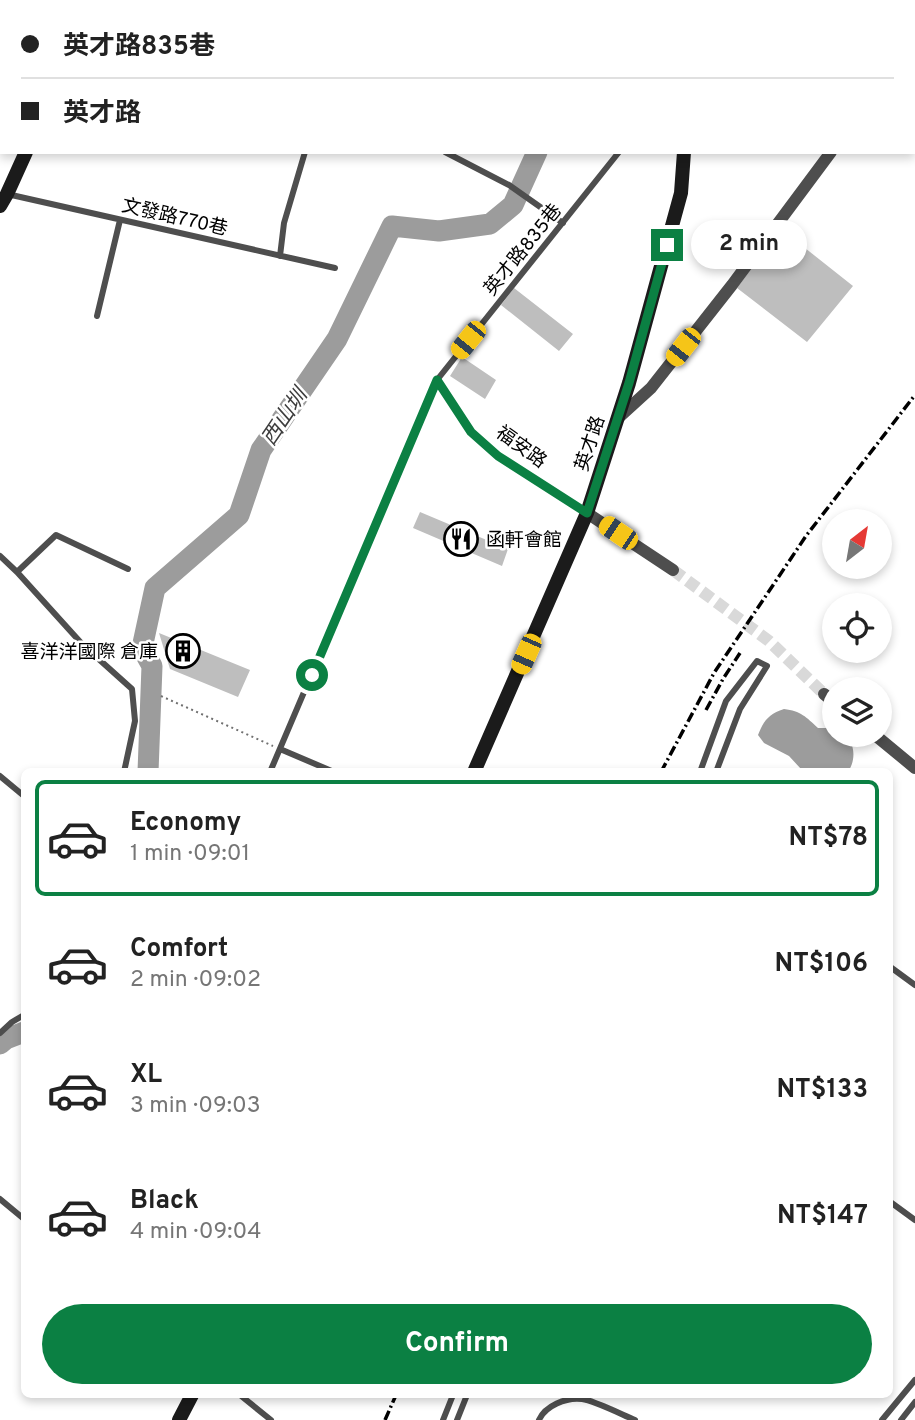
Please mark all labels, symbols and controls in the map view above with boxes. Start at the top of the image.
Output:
text: 英才路835巷 [63,31,215,64]
text: 英才路 [63,98,141,131]
street label: 文發路770巷 [119,194,230,242]
street label: 英才路835巷 [479,200,568,301]
callout: 2 min [692,220,807,270]
route end [651,229,683,261]
text: 2 min [719,230,779,259]
car [447,317,490,363]
car [662,324,705,370]
water label: 西山圳 [256,382,316,452]
street label: 英才路 [571,413,611,474]
street label: 福安路 [491,421,551,474]
north arrow [822,509,892,579]
map controls [822,509,892,747]
car [595,513,642,553]
restaurant icon: 函軒會館 [442,520,480,558]
place label: 函軒會館 [486,529,562,553]
button: locate [822,593,892,663]
car [508,631,545,677]
building icon: 喜洋洋國際 倉庫 [164,632,202,670]
place label: 喜洋洋國際 倉庫 [21,641,158,665]
route start [296,659,328,691]
button: layers [822,677,892,747]
icon: car [46,807,109,870]
text: Economy [130,807,241,840]
text: NT$78 [789,822,868,855]
text: 1 min · 09:01 [130,840,250,869]
icon: car [46,933,109,996]
text: Comfort [130,933,228,966]
text: NT$106 [775,948,868,981]
text: 2 min · 09:02 [130,966,261,995]
icon: car [46,1059,109,1122]
text: XL [130,1059,162,1092]
text: NT$133 [776,1074,868,1107]
text: 3 min · 09:03 [130,1092,261,1121]
icon: car [46,1185,109,1248]
text: Black [130,1185,199,1218]
text: NT$147 [777,1200,868,1233]
text: 4 min · 09:04 [130,1218,262,1247]
button: Confirm [42,1304,872,1384]

